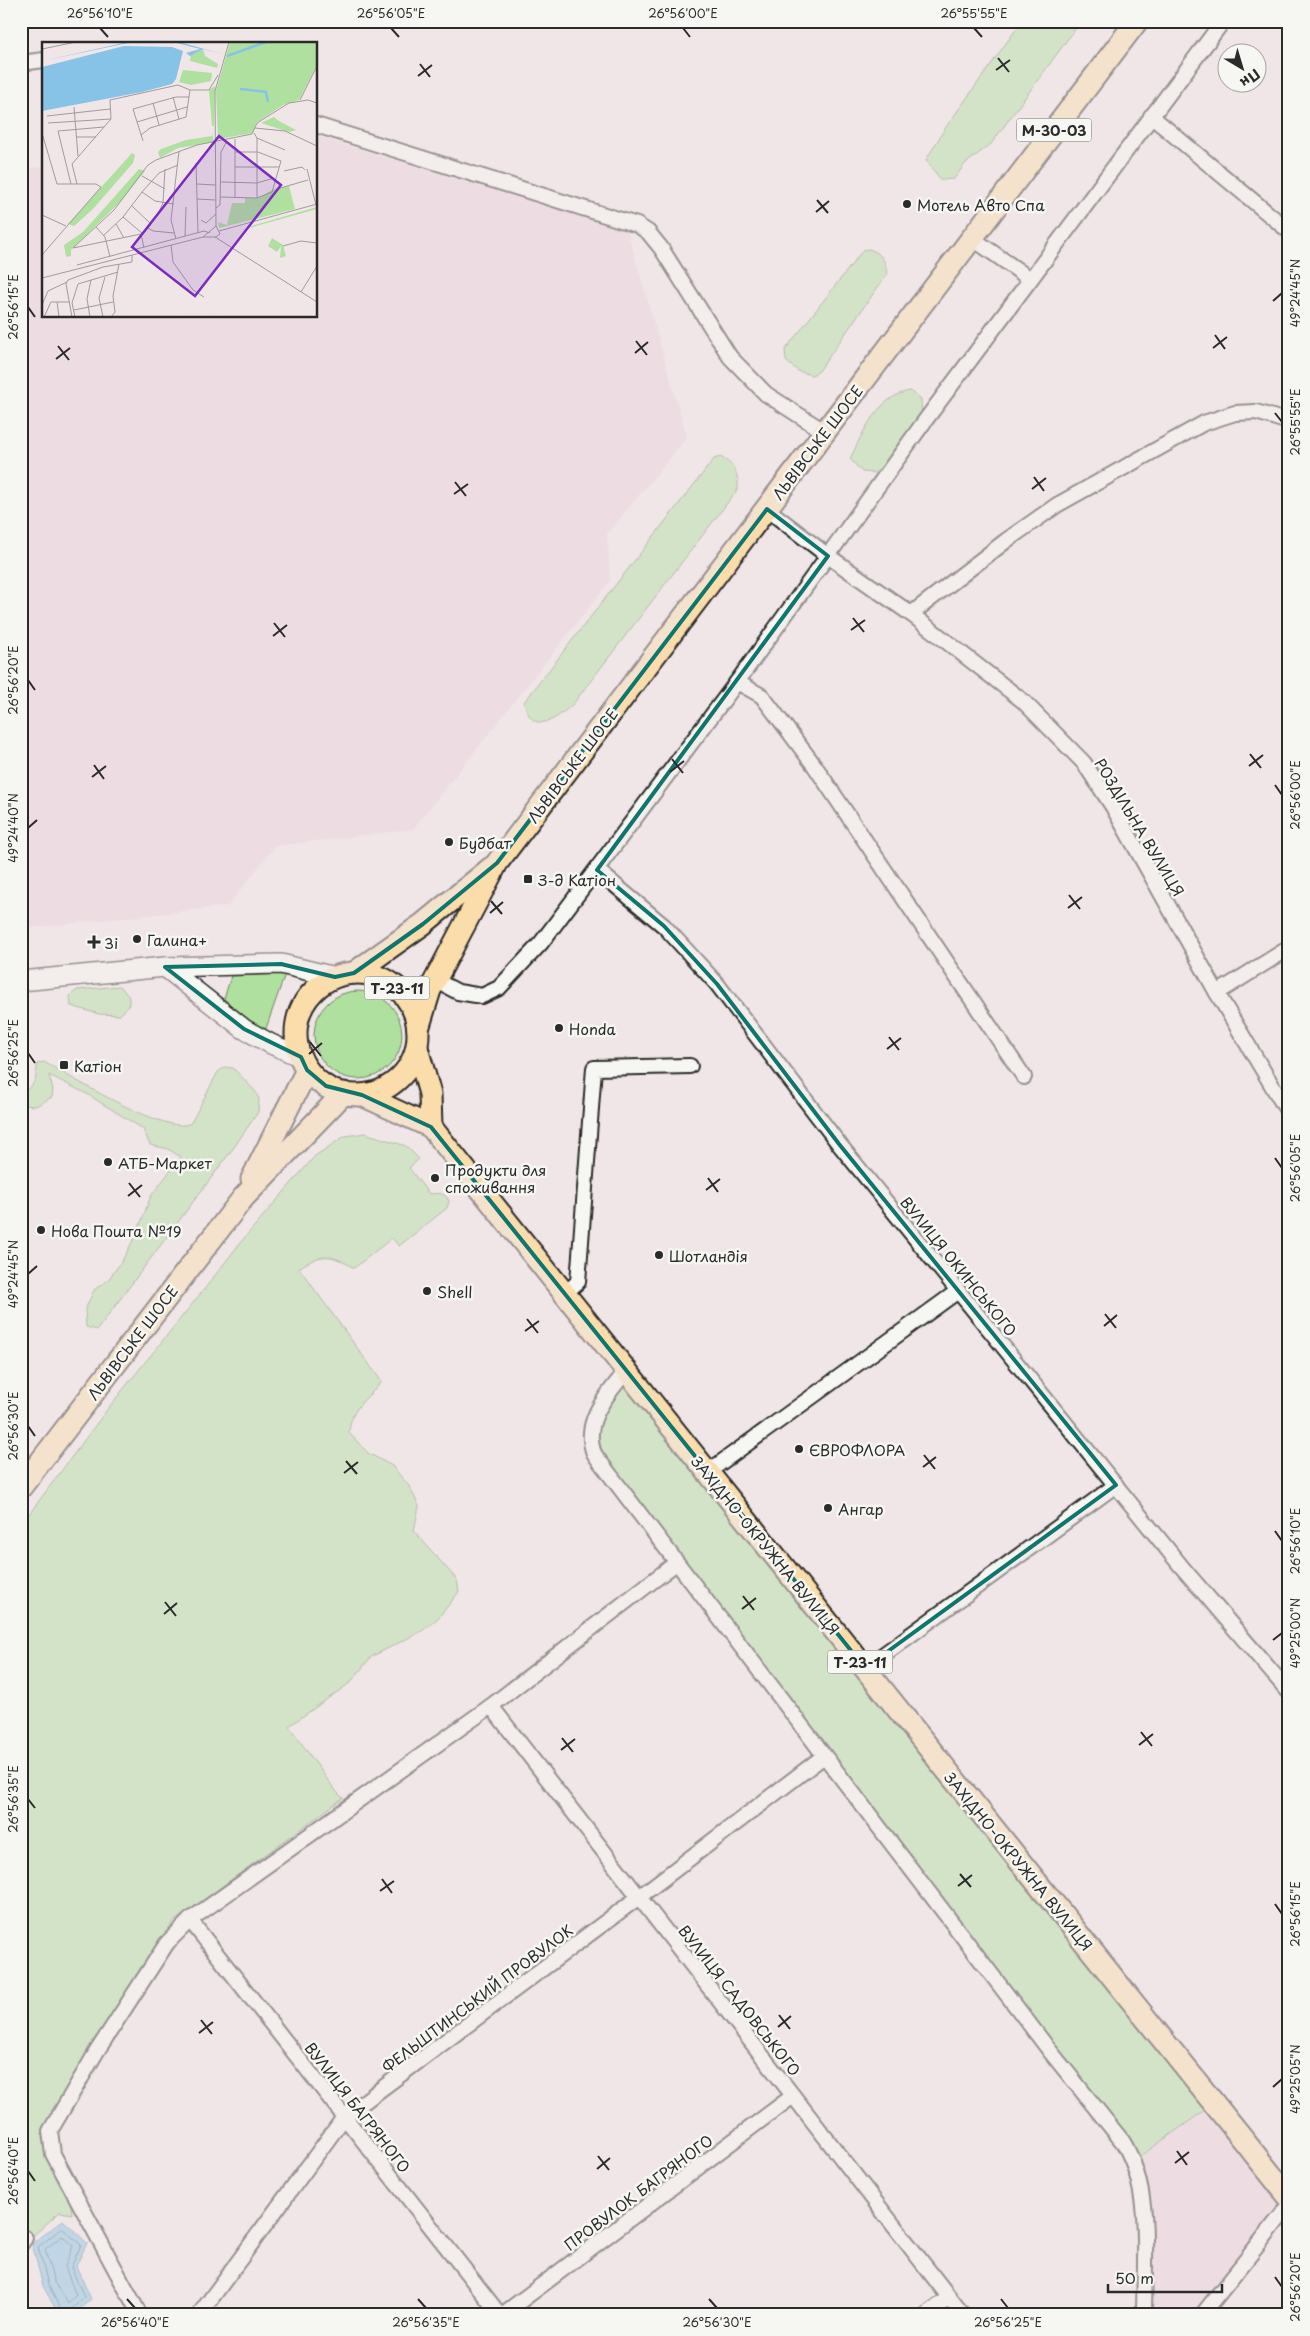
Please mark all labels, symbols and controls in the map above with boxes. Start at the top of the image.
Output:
text: 26°56'10"E [67,4,133,22]
text: 26°56'05"E [357,4,425,22]
text: 26°56'00"E [648,4,718,22]
text: 26°55'55"E [940,4,1008,22]
inset map [42,42,318,318]
north arrow [1218,42,1268,92]
text: Пн [1236,64,1265,93]
road number: М-30-03 [1016,118,1092,142]
place label: Мотель Авто Спа [917,193,1045,216]
marker: Мотель Авто Спа [901,198,913,210]
text: 49°24'45"N [1286,259,1304,327]
text: 26°56'15"E [4,274,22,340]
street label: ЛЬВІВСЬКЕ ШОСЕ [766,380,868,504]
text: 26°55'55"E [1286,388,1304,456]
text: 26°56'20"E [4,645,22,715]
street label: ЛЬВІВСЬКЕ ШОСЕ [521,703,623,827]
street label: РОЗДІЛЬНА ВУЛИЦЯ [1090,754,1190,900]
text: 26°56'00"E [1286,760,1304,830]
text: 49°24'40"N [4,793,22,863]
place label: Будбат [459,831,512,854]
marker: Будбат [443,836,455,848]
place label: З-д Катіон [538,868,616,891]
marker: З-д Катіон [522,873,534,885]
place label: Галина+ [147,928,207,951]
place label: 3і [104,931,118,954]
marker: Галина+ [131,933,143,945]
marker: 3і [88,936,100,948]
road number: Т-23-11 [364,976,430,1000]
place label: Honda [569,1017,616,1040]
text: 26°56'25"E [4,1019,22,1087]
marker: Honda [553,1022,565,1034]
place label: Катіон [74,1054,122,1077]
marker: Катіон [58,1059,70,1071]
text: 26°56'05"E [1286,1134,1304,1202]
place label: АТБ-Маркет [118,1151,212,1174]
marker: АТБ-Маркет [102,1156,114,1168]
place label: Продукти для споживання [445,1158,546,1198]
marker: Продукти для споживання [429,1172,441,1184]
street label: ВУЛИЦЯ ОКИНСЬКОГО [895,1191,1023,1341]
place label: Нова Пошта №19 [51,1219,181,1242]
marker: Нова Пошта №19 [35,1224,47,1236]
text: 49°24'45"N [4,1240,22,1308]
place label: Шотландія [669,1244,748,1267]
marker: Шотландія [653,1249,665,1261]
street label: ЛЬВІВСЬКЕ ШОСЕ [81,1280,183,1404]
place label: Shell [437,1280,472,1303]
marker: Shell [421,1285,433,1297]
text: 26°56'30"E [4,1392,22,1460]
place label: ЄВРОФЛОРА [809,1438,905,1461]
marker: ЄВРОФЛОРА [793,1443,805,1455]
street label: ЗАХІДНО-ОКРУЖНА ВУЛИЦЯ [686,1451,846,1639]
place label: Ангар [838,1497,884,1520]
marker: Ангар [822,1502,834,1514]
text: 26°56'10"E [1286,1508,1304,1574]
text: 49°25'00"N [1286,1598,1304,1668]
road number: Т-23-11 [828,1650,892,1674]
text: 26°56'35"E [4,1765,22,1833]
street label: ЗАХІДНО-ОКРУЖНА ВУЛИЦЯ [939,1767,1099,1955]
text: 26°56'15"E [1286,1881,1304,1947]
street label: ФЕЛЬШТИНСЬКИЙ ПРОВУЛОК [377,1918,578,2078]
street label: ВУЛИЦЯ САДОВСЬКОГО [674,1920,806,2080]
street label: ВУЛИЦЯ БАГРЯНОГО [300,2037,416,2177]
text: 49°25'05"N [1286,2044,1304,2114]
street label: ПРОВУЛОК БАГРЯНОГО [559,2128,717,2256]
text: 26°56'40"E [4,2137,22,2205]
text: 26°56'20"E [1286,2252,1304,2322]
scale bar [1108,2261,1221,2293]
text: 50 m [1115,2266,1154,2289]
text: 26°56'40"E [101,2313,169,2331]
text: 26°56'35"E [392,2313,460,2331]
text: 26°56'30"E [683,2313,751,2331]
text: 26°56'25"E [974,2313,1042,2331]

